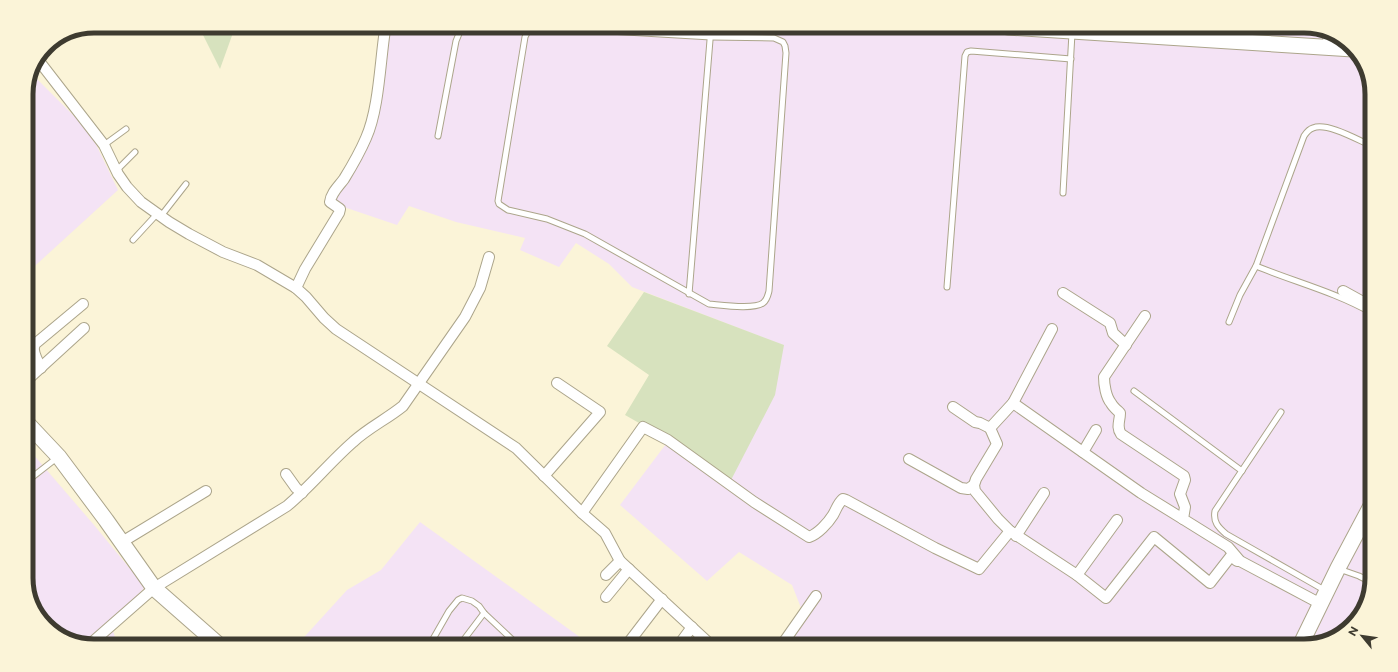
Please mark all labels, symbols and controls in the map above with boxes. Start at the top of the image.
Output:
north arrow [1342,616,1382,656]
text: N [1345,624,1362,638]

